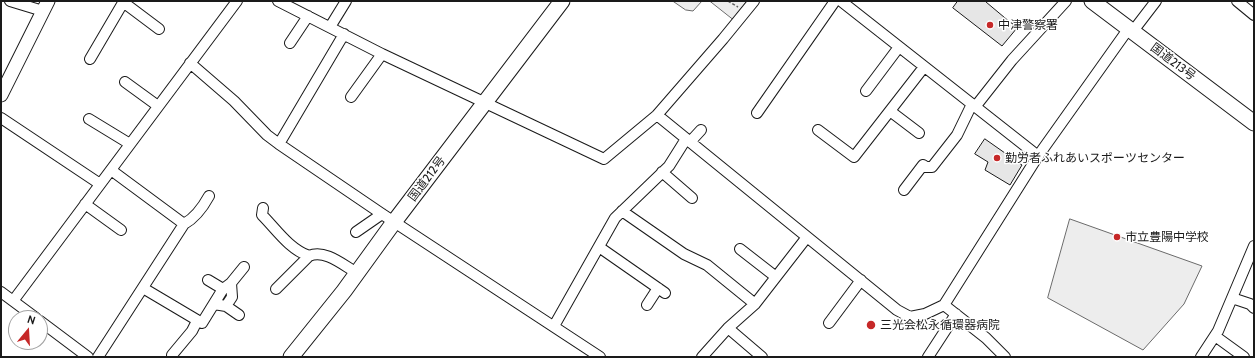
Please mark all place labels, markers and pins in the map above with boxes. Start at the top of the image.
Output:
place label: 中津警察署 [998,18,1058,32]
marker: 中津警察署 [985,20,995,30]
place label: 勤労者ふれあいスポーツセンター [1005,151,1185,165]
marker: 勤労者ふれあいスポーツセンター [992,153,1002,163]
place label: 市立豊陽中学校 [1125,230,1209,244]
marker: 市立豊陽中学校 [1112,232,1122,242]
place label: 三光会松永循環器病院 [880,318,1000,332]
marker: 三光会松永循環器病院 [865,319,877,331]

